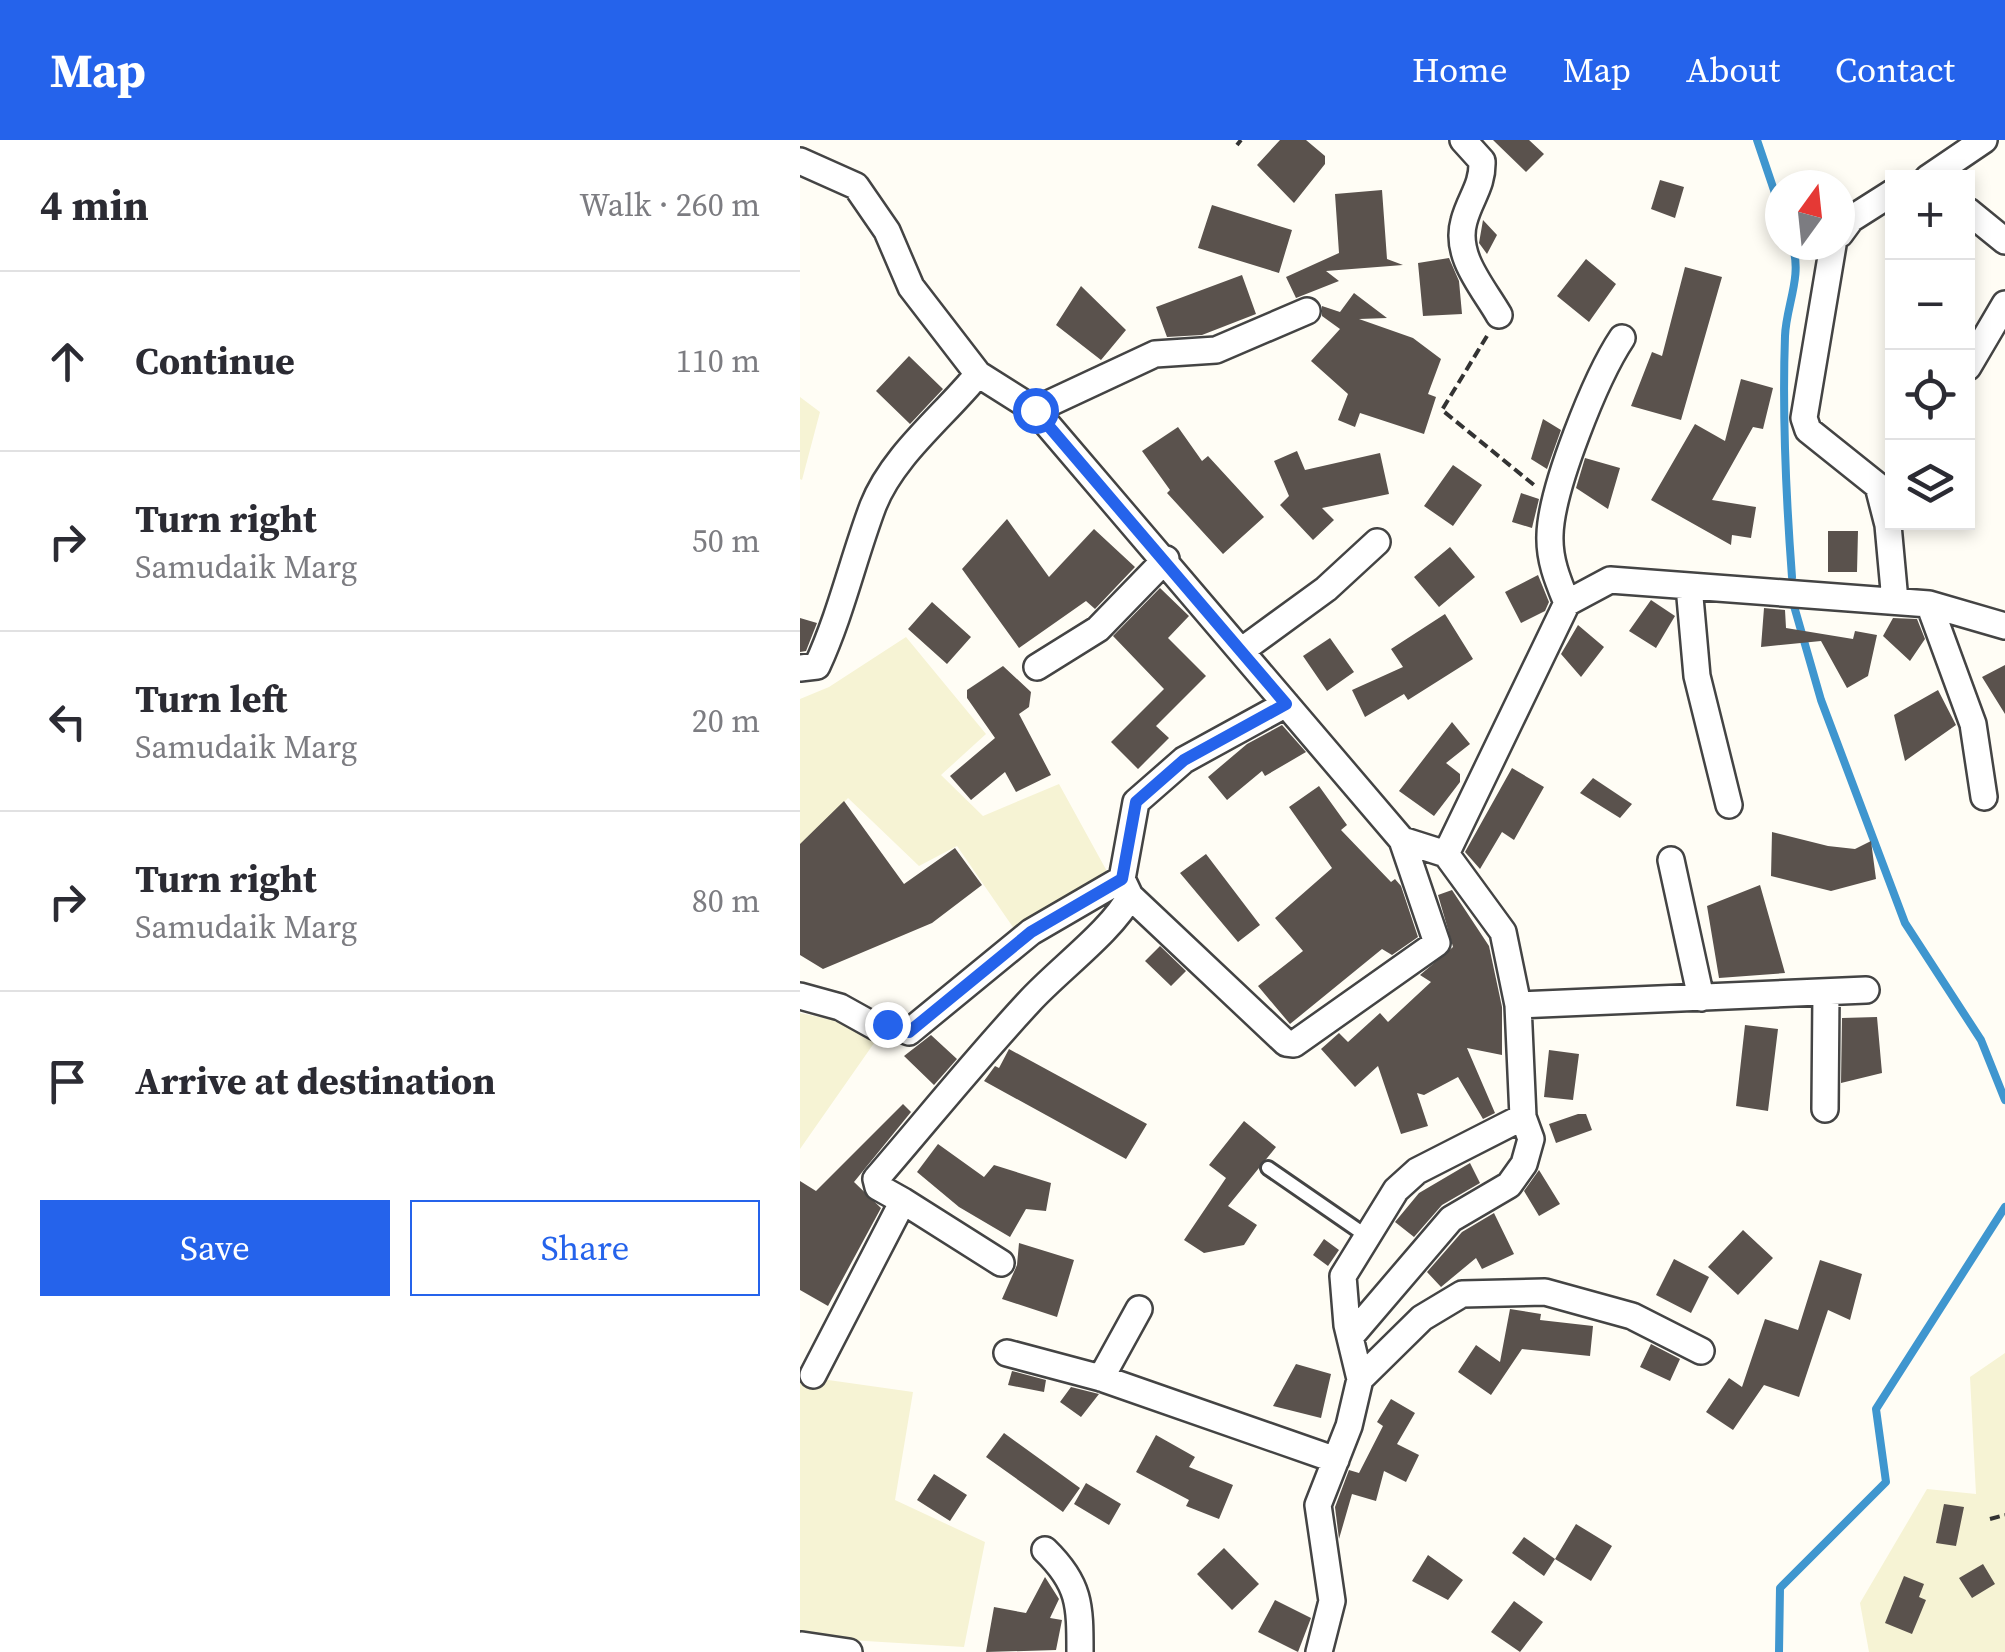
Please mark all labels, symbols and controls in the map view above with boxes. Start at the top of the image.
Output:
text: Map [50,37,146,103]
text: Home [1412,46,1508,94]
text: Map [1563,46,1631,94]
text: About [1686,46,1780,94]
text: Contact [1835,46,1955,94]
north arrow [1765,170,1855,260]
map controls [1885,170,1975,530]
button: + [1885,170,1975,260]
text: 4 min [40,176,149,234]
text: Walk · 260 m [579,183,760,227]
button: − [1885,260,1975,350]
icon: ahead [40,334,95,389]
text: Continue [135,335,295,387]
text: 110 m [676,339,760,383]
button: locate [1885,350,1975,440]
route start [1013,388,1059,434]
button: layers [1885,440,1975,530]
text: Turn right [135,493,317,545]
icon: right [40,514,95,569]
text: 50 m [692,519,760,563]
text: Samudaik Marg [135,545,357,589]
text: Turn left [135,673,287,725]
icon: left [40,694,95,749]
text: 20 m [692,699,760,743]
text: Samudaik Marg [135,725,357,769]
text: Turn right [135,853,317,905]
icon: right [40,874,95,929]
text: 80 m [692,879,760,923]
text: Samudaik Marg [135,905,357,949]
route end [865,1002,911,1048]
icon: arrive [40,1054,95,1109]
text: Arrive at destination [135,1055,496,1107]
button: Save [40,1200,390,1296]
button: Share [410,1200,760,1296]

